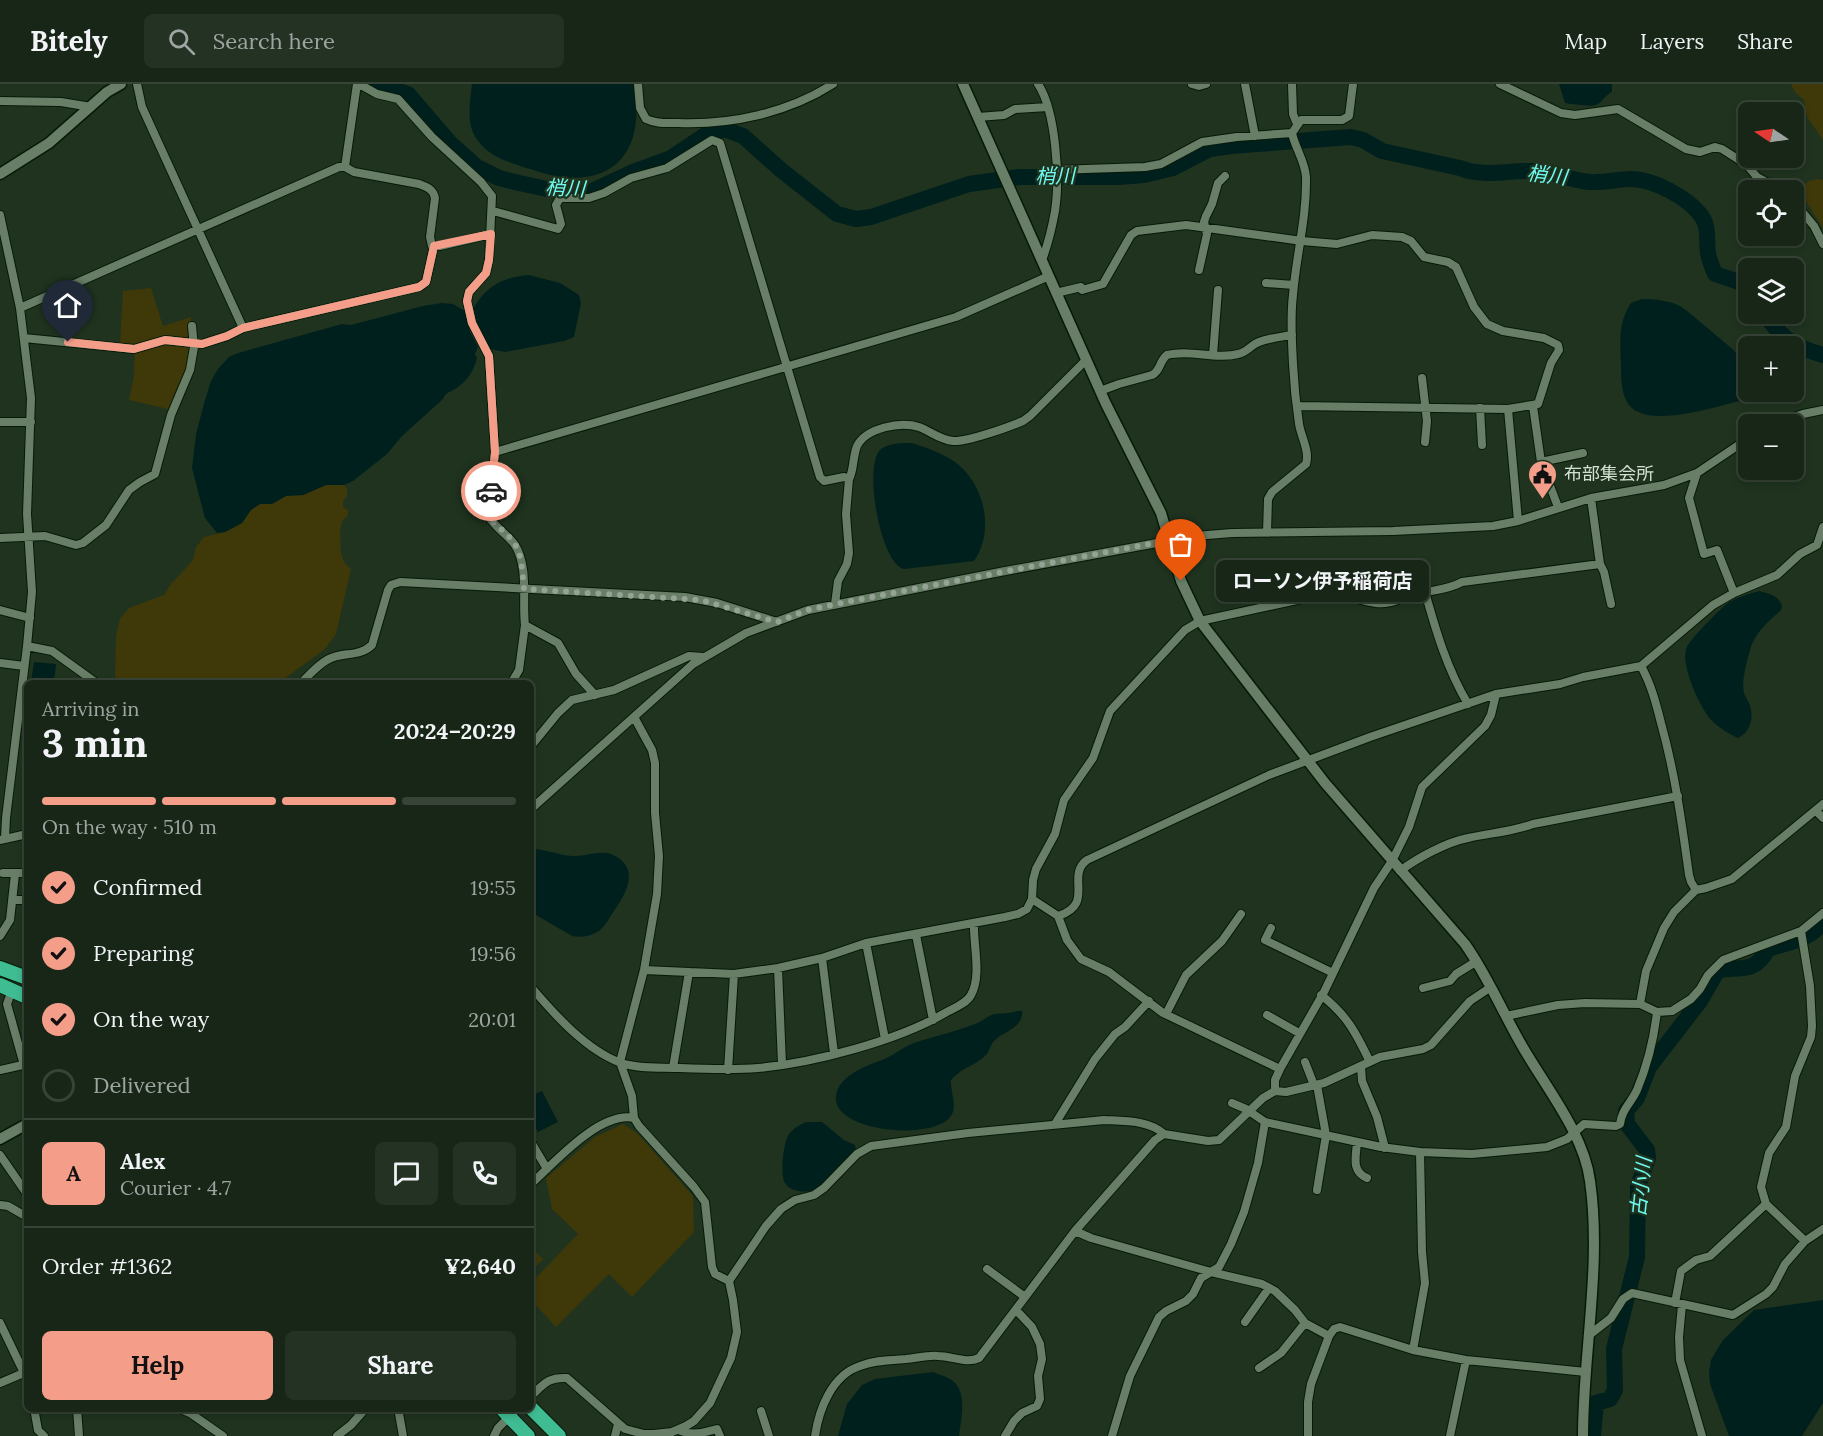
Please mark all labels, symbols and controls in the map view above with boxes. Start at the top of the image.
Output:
search box [144,14,564,68]
text: Bitely [30,23,108,59]
icon: search [165,25,198,58]
text: Search here [213,27,335,55]
text: Map [1564,28,1607,55]
text: Layers [1640,28,1704,55]
text: Share [1737,28,1793,55]
north arrow [1738,102,1804,168]
map controls [1738,102,1804,480]
water label: 梢川 [1526,160,1570,190]
water label: 梢川 [1035,163,1077,188]
water label: 梢川 [544,174,588,201]
button: locate [1738,180,1804,246]
button: layers [1738,258,1804,324]
pin [42,280,93,342]
icon: home [51,289,84,322]
button: + [1738,336,1804,402]
button: − [1738,414,1804,480]
public building icon: 布部集会所 [1527,458,1559,500]
courier [461,461,521,521]
place label: 布部集会所 [1564,462,1654,485]
icon: car [475,475,508,508]
pin [1155,519,1206,581]
icon: bag [1164,528,1197,561]
callout: ローソン伊予稲荷店 [1217,560,1430,602]
text: ローソン伊予稲荷店 [1233,568,1413,593]
text: Arriving in [42,696,139,721]
text: 20:24–20:29 [394,717,516,745]
text: 3 min [42,718,148,768]
text: On the way · 510 m [42,814,217,839]
icon: check [42,871,75,904]
text: Confirmed [93,873,202,901]
text: 19:55 [470,875,516,900]
icon: check [42,937,75,970]
text: Preparing [93,939,193,967]
text: 19:56 [470,941,516,966]
icon: check [42,1003,75,1036]
text: On the way [93,1005,209,1033]
text: 20:01 [468,1007,516,1032]
text: Delivered [93,1071,191,1099]
button: chat [375,1142,438,1205]
button: phone [453,1142,516,1205]
text: Alex [120,1147,165,1175]
water label: 古小川 [1625,1154,1656,1218]
text: A [66,1159,81,1187]
text: Courier · 4.7 [120,1175,231,1200]
text: Order #1362 [42,1252,172,1280]
text: ¥2,640 [444,1252,516,1280]
button: Help [42,1331,273,1400]
button: Share [285,1331,516,1400]

